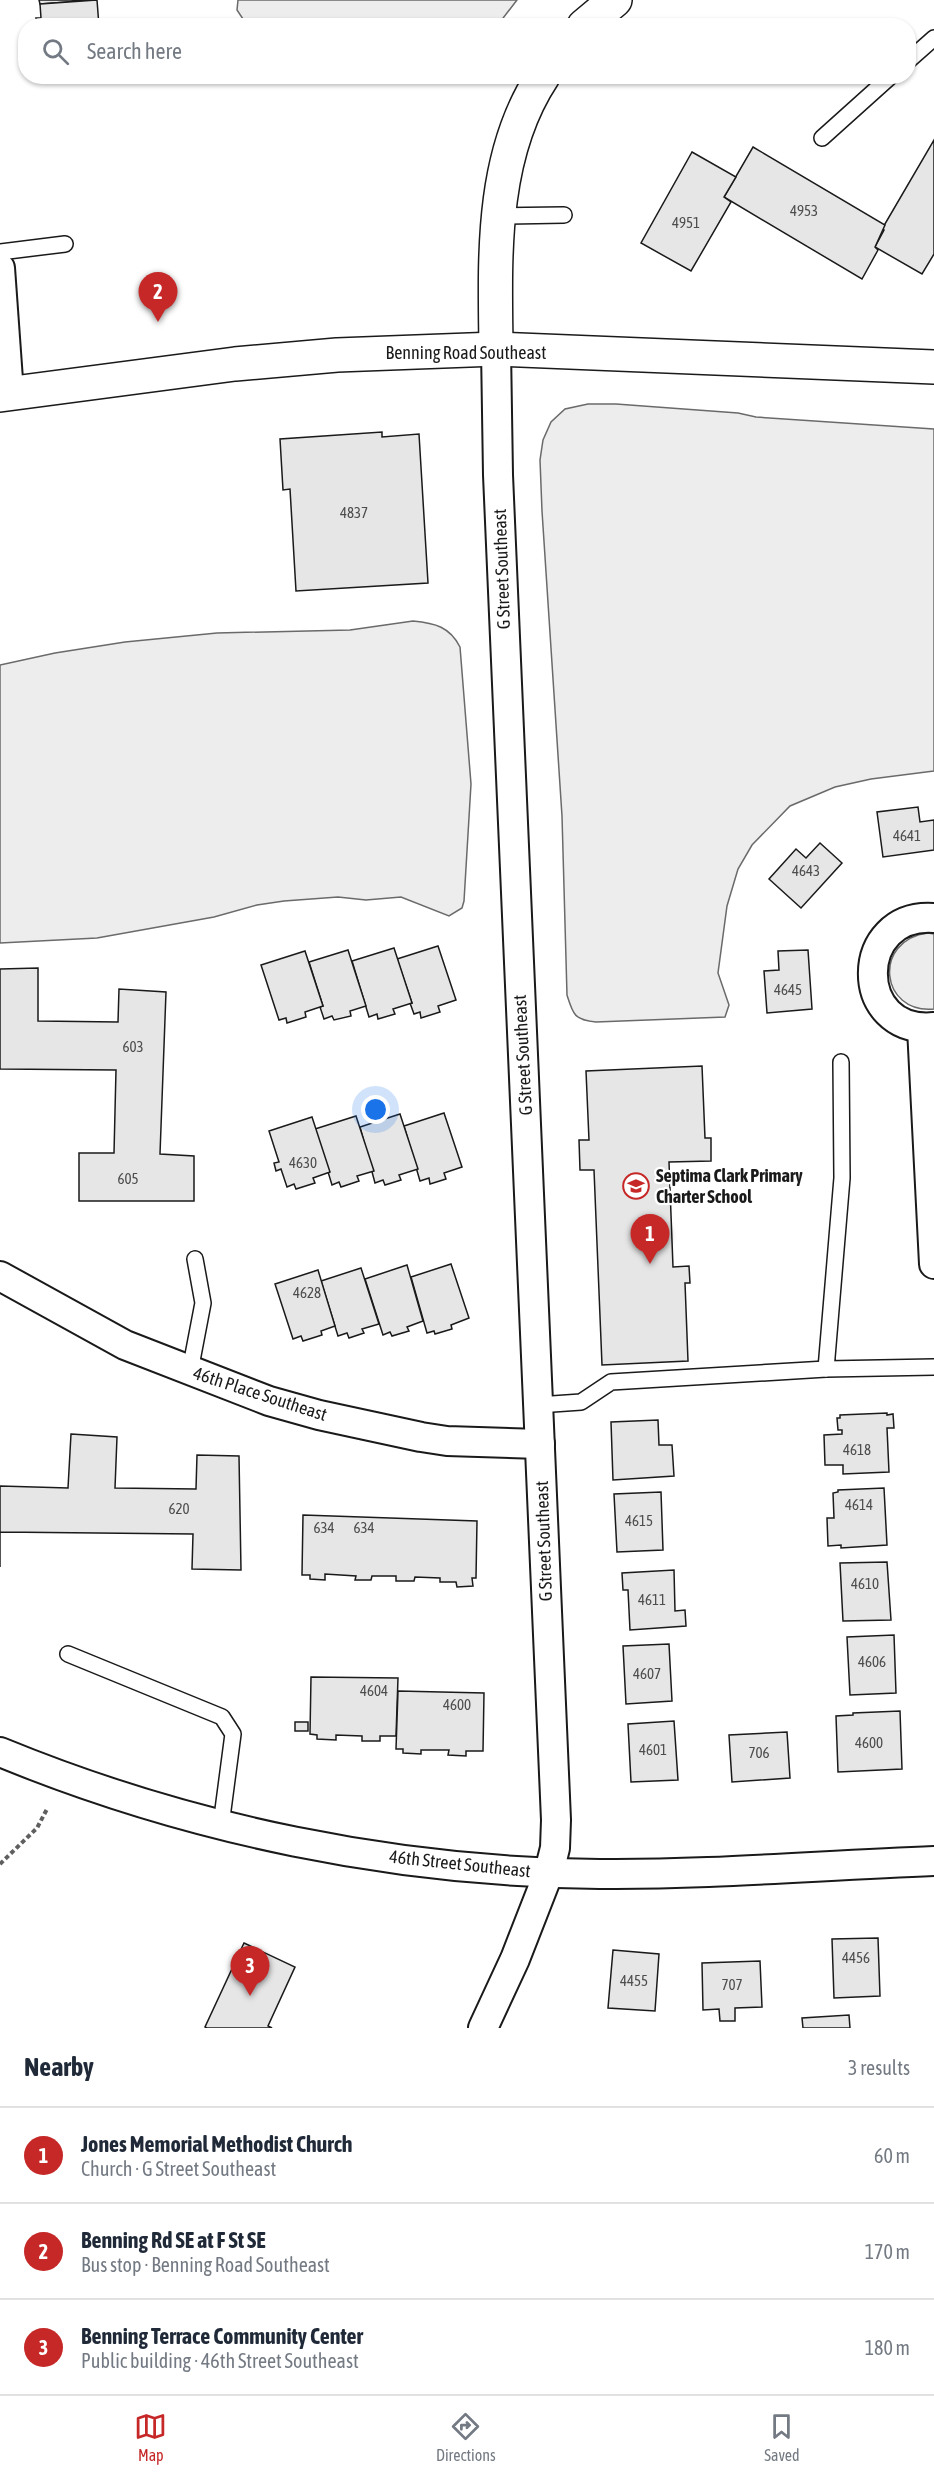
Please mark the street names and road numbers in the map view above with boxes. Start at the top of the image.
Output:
street label: Benning Road Southeast [386,342,546,363]
street label: G Street Southeast [489,508,514,630]
street label: G Street Southeast [509,994,536,1116]
street label: 46th Place Southeast [191,1362,330,1425]
street label: G Street Southeast [531,1480,556,1602]
street label: 46th Street Southeast [388,1846,532,1881]

